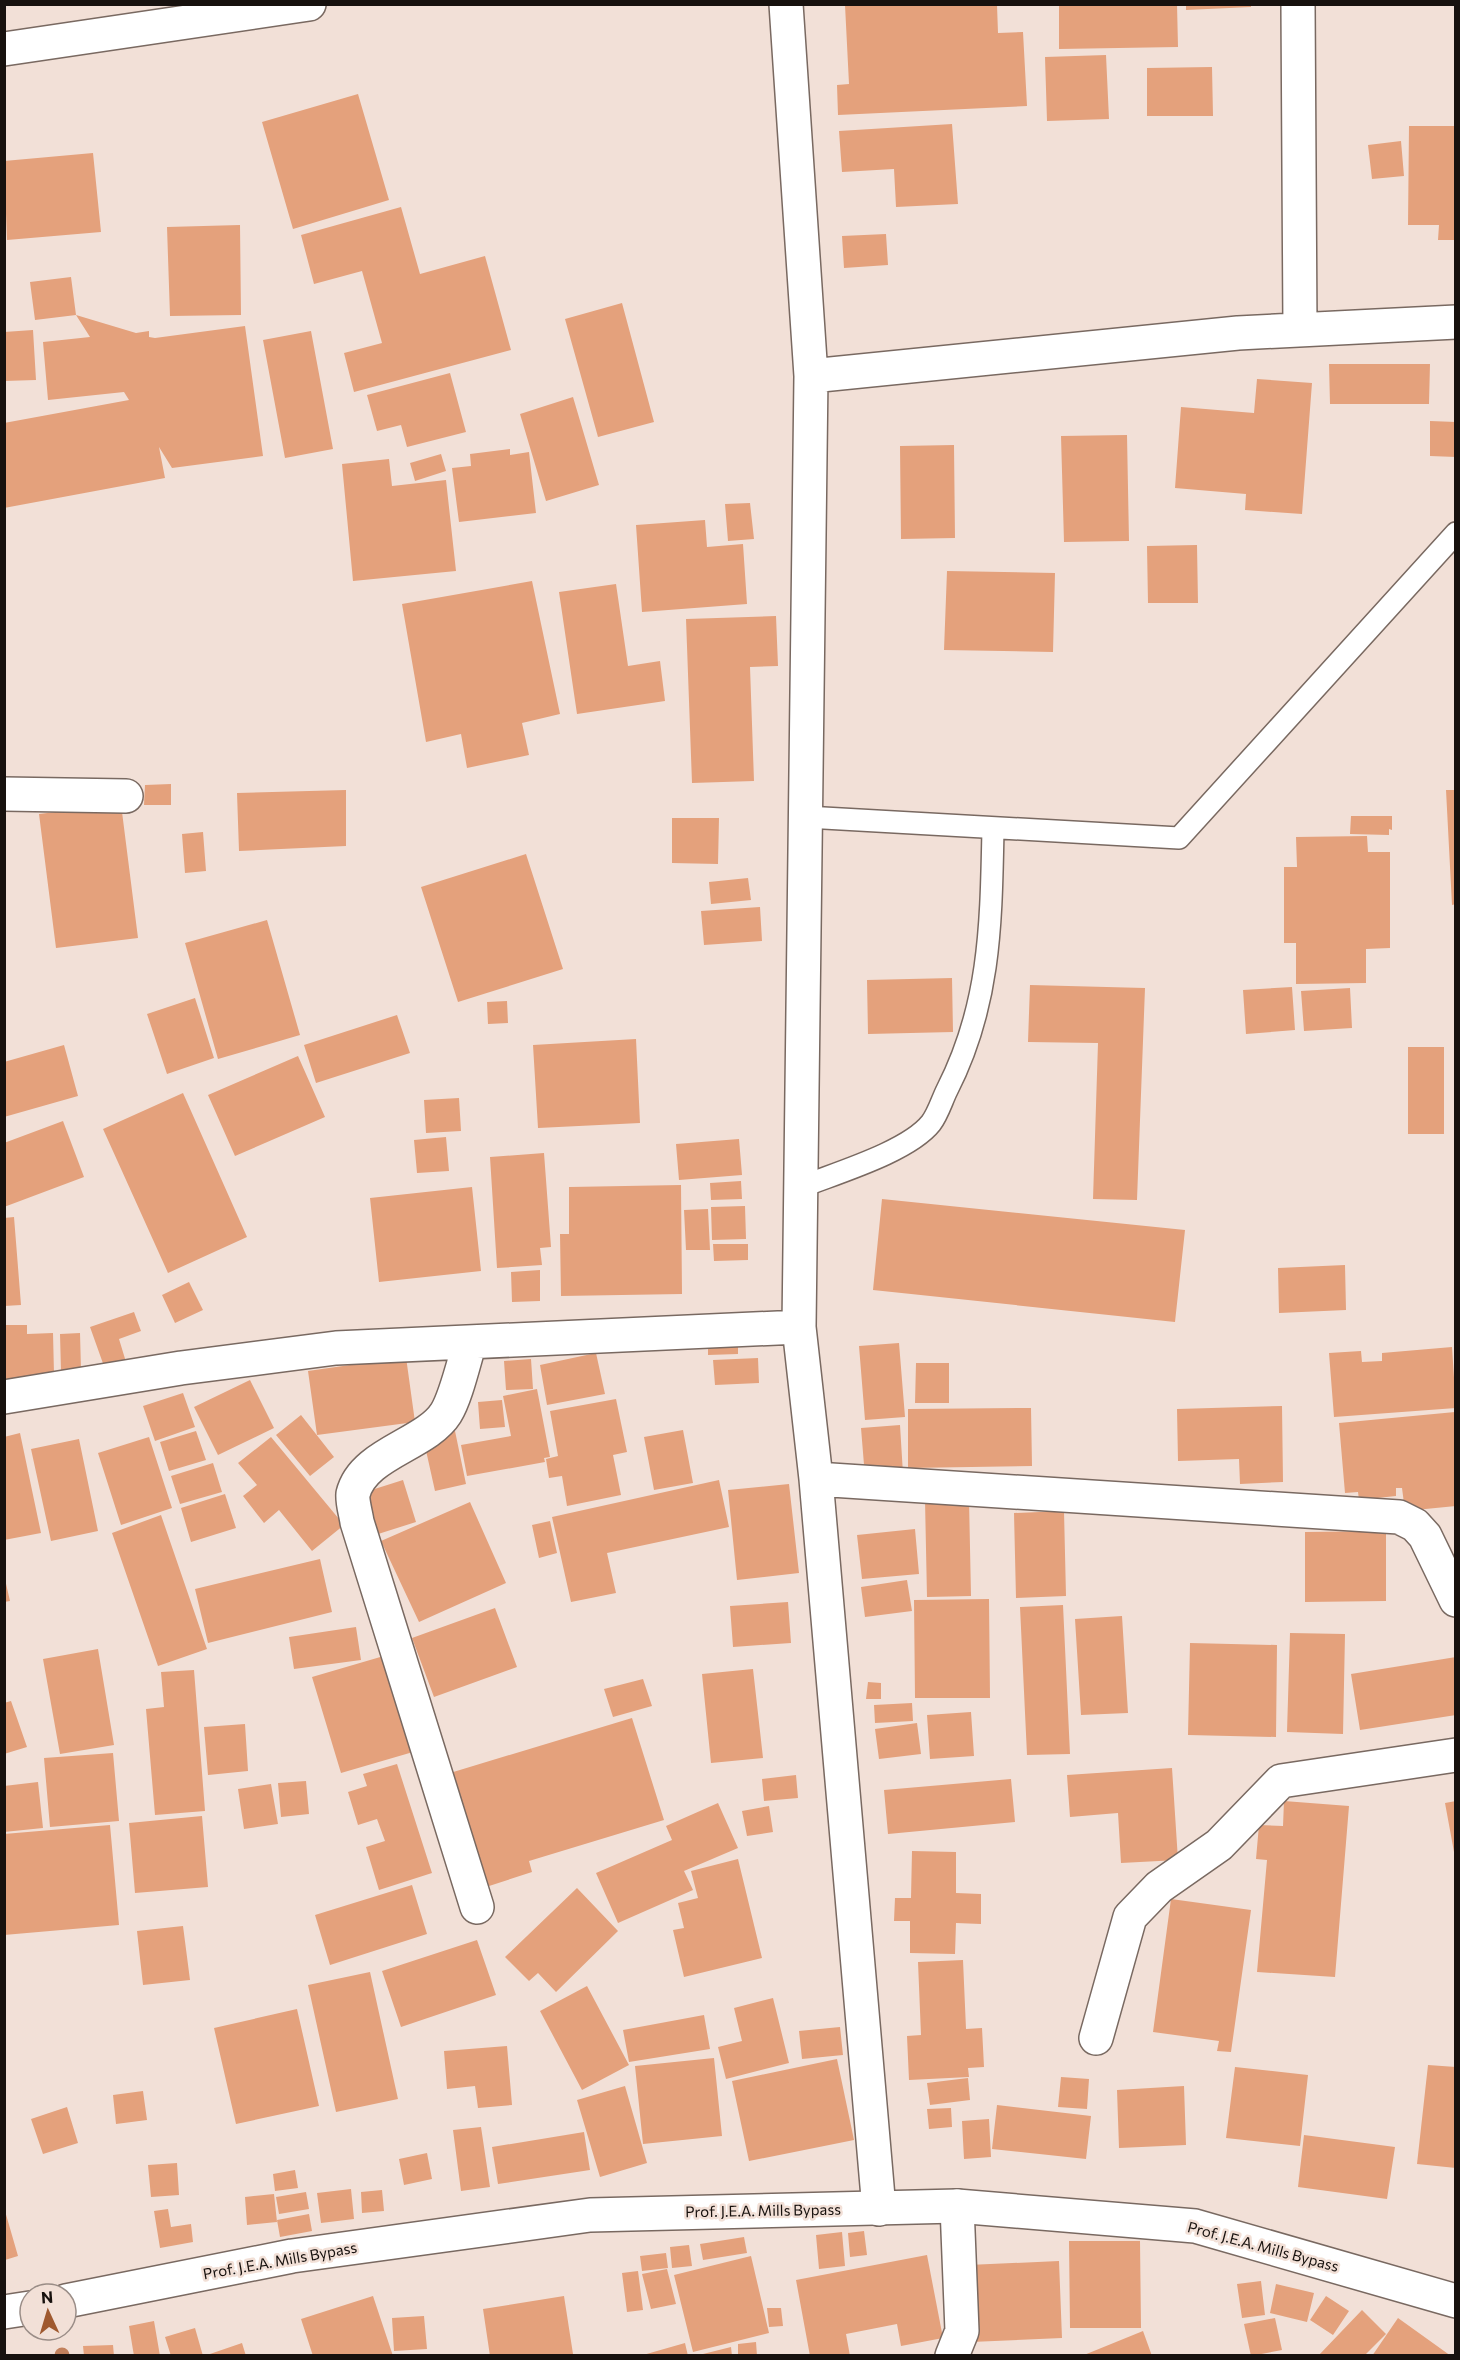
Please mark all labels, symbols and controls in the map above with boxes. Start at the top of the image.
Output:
street label: Prof. J.E.A. Mills Bypass [685,2200,841,2220]
street label: Prof. J.E.A. Mills Bypass [1186,2217,1341,2275]
street label: Prof. J.E.A. Mills Bypass [201,2238,358,2282]
north arrow [18,2282,78,2342]
text: N [40,2287,54,2306]

